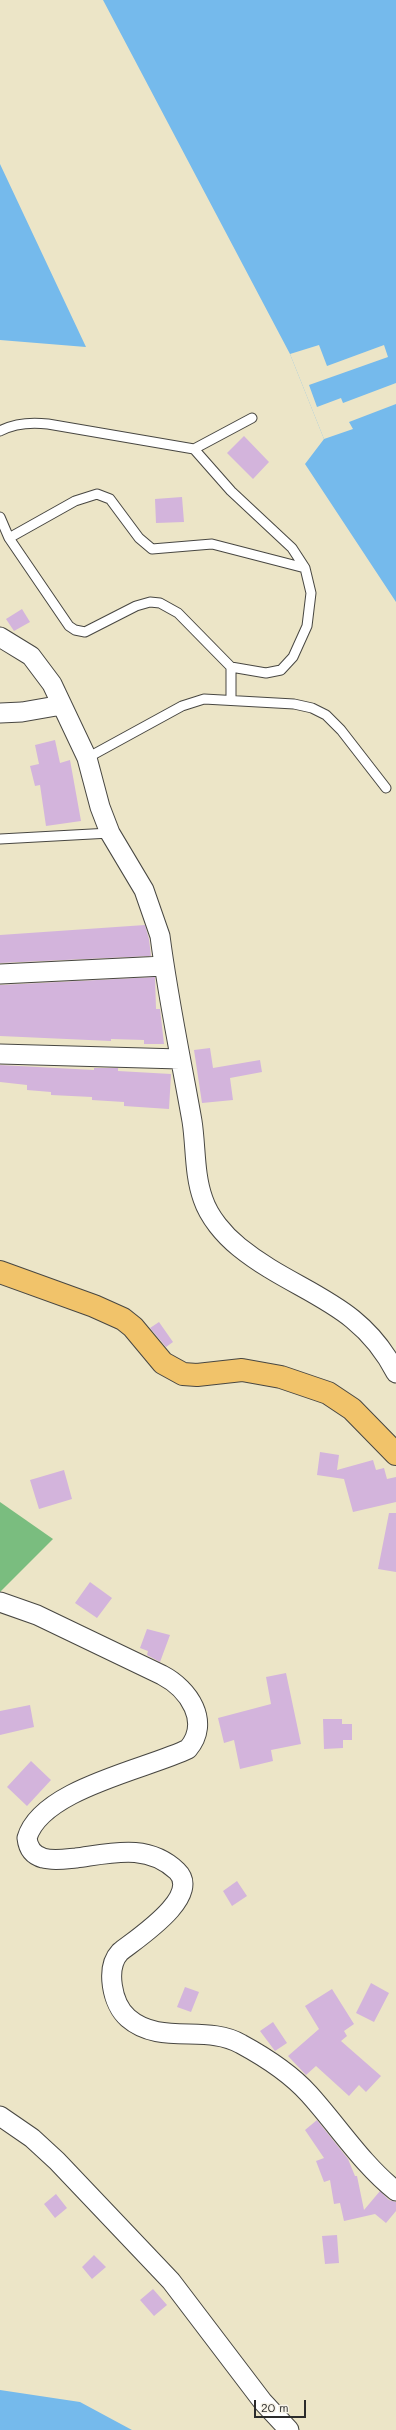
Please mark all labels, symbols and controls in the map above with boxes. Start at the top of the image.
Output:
scale bar [256,2392,308,2418]
text: 20 m [261,2399,289,2415]

